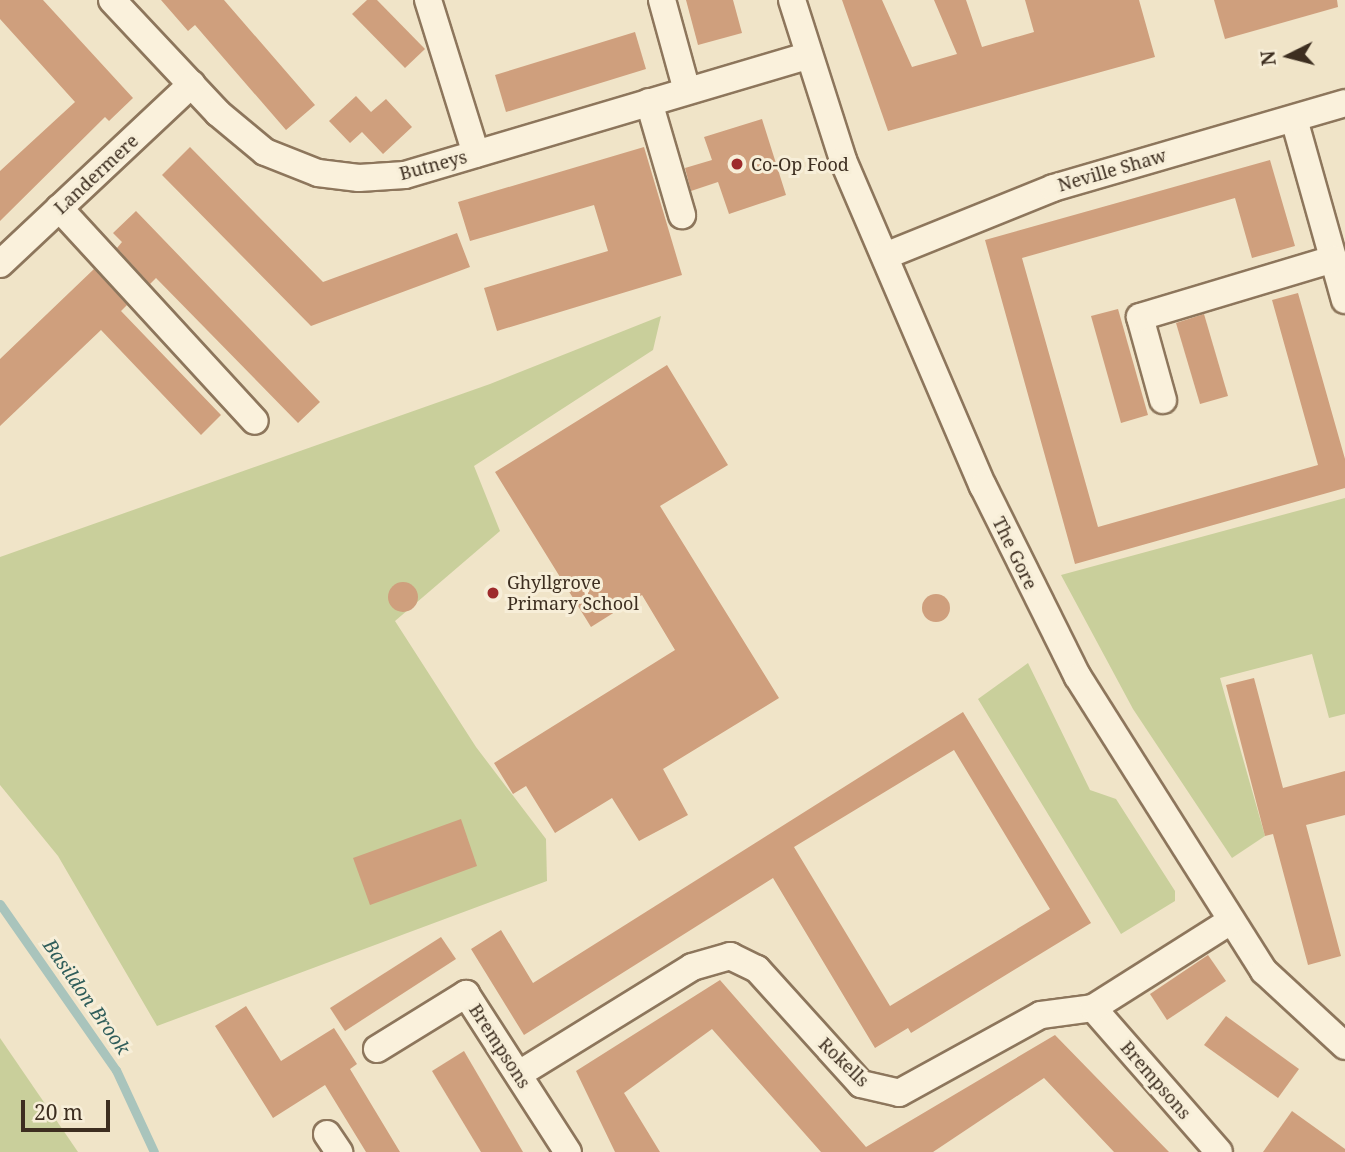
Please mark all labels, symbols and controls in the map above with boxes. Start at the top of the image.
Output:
north arrow [1254,21,1324,91]
text: N [1254,49,1282,67]
street label: Landermere [50,130,142,218]
street label: Neville Shaw [1055,144,1169,196]
street label: Butneys [397,146,469,184]
place label: Co-Op Food [751,153,849,175]
marker: Co-Op Food [729,156,745,172]
street label: The Gore [988,513,1042,593]
place label: Ghyllgrove Primary School [507,572,639,614]
marker: Ghyllgrove Primary School [485,585,501,601]
water label: Basildon Brook [38,935,134,1059]
street label: Brempsons [465,1000,535,1092]
street label: Rokells [814,1033,874,1091]
street label: Brempsons [1116,1037,1196,1123]
scale bar [24,1086,114,1130]
text: 20 m [34,1098,83,1126]

